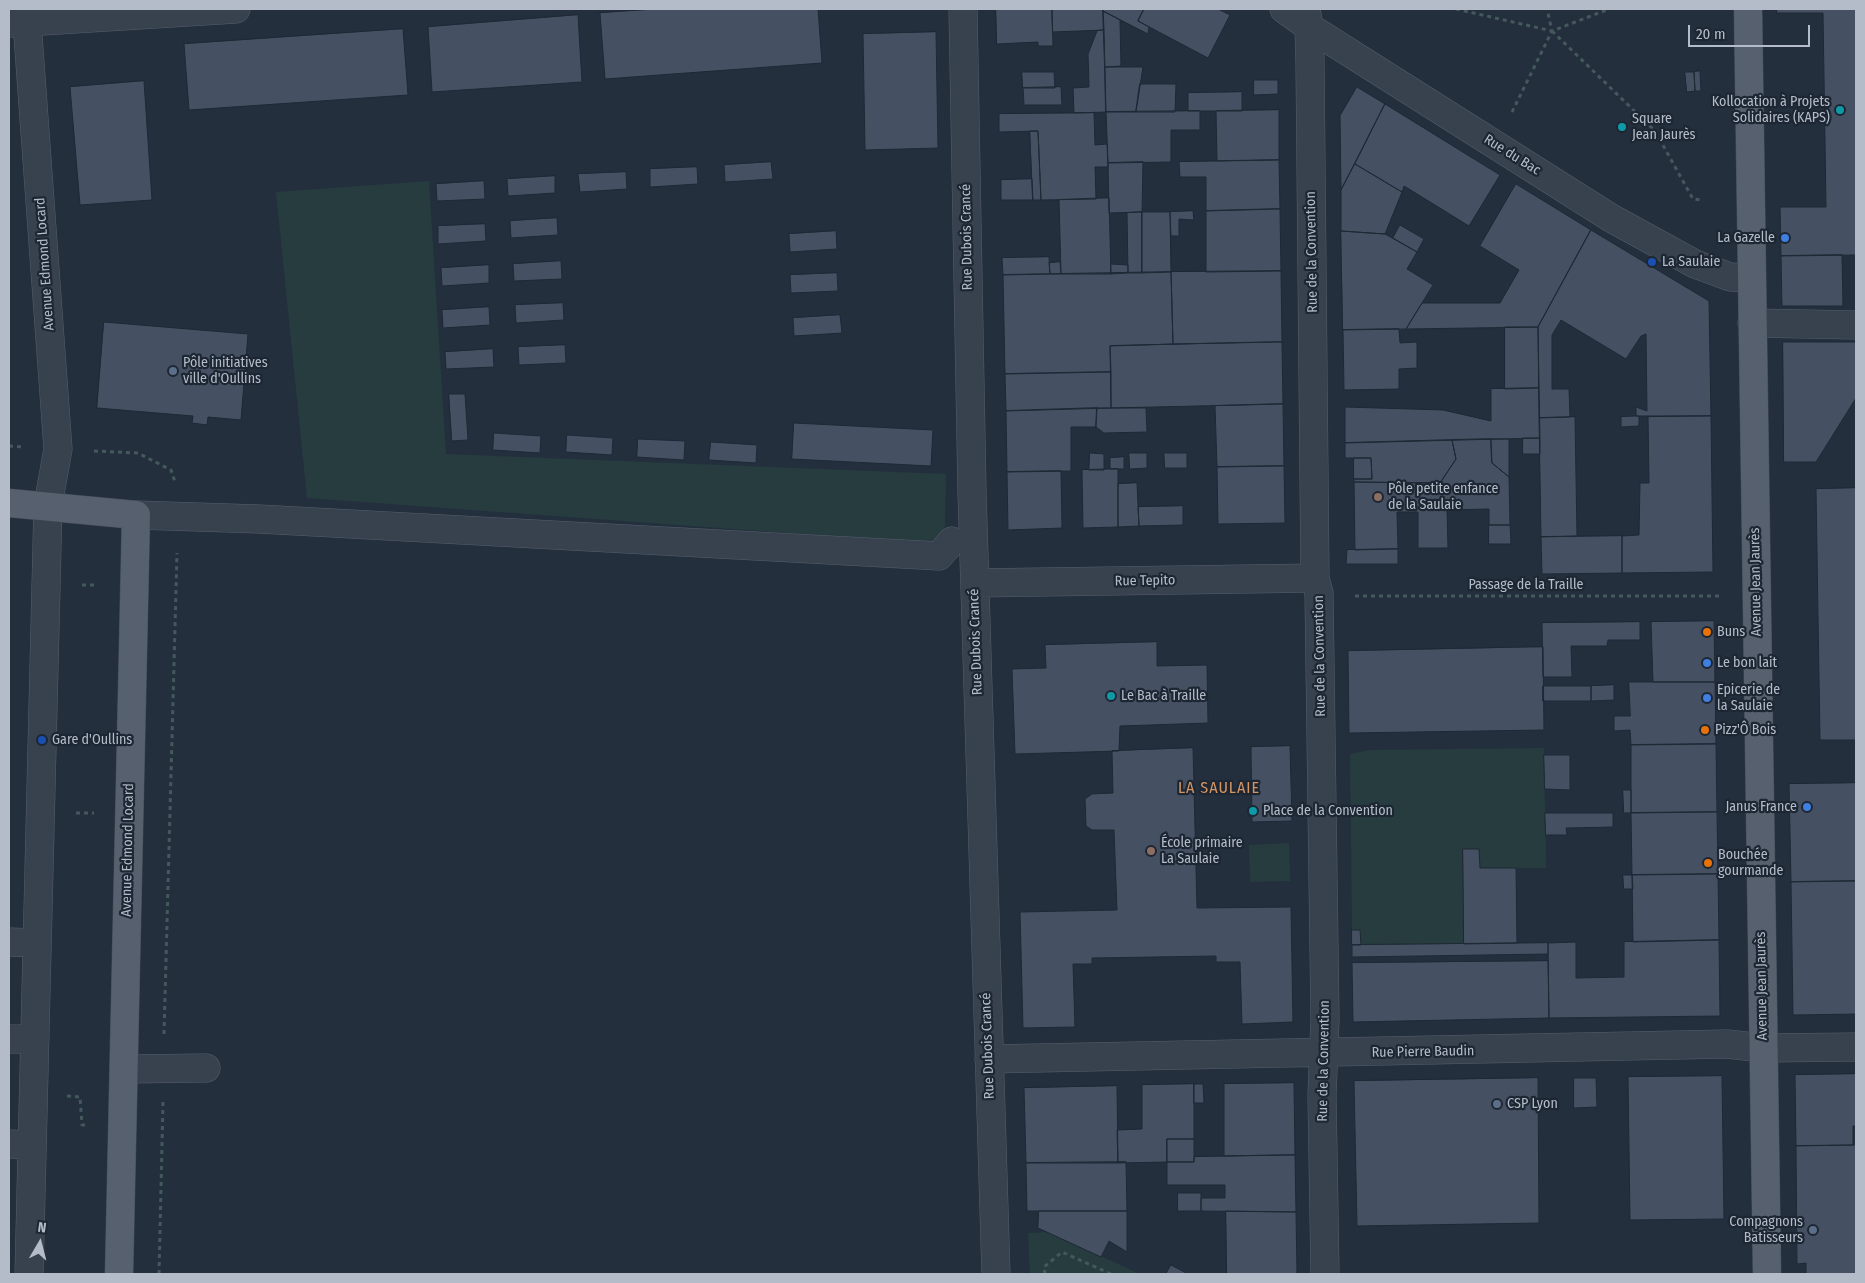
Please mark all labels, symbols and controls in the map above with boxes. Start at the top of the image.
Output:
scale bar [1690,15,1812,47]
text: 20 m [1696,25,1726,43]
place label: Kollocation à Projets Solidaires (KAPS) [1712,94,1830,126]
marker: Kollocation à Projets Solidaires (KAPS) [1834,104,1846,116]
place label: Square Jean Jaurès [1632,111,1696,144]
marker: Square Jean Jaurès [1616,121,1628,133]
street label: Rue du Bac [1481,131,1543,179]
street label: Rue Dubois Crancé [958,184,976,290]
street label: Rue de la Convention [1303,191,1321,313]
street label: Avenue Edmond Locard [32,197,58,331]
place label: La Gazelle [1717,230,1775,246]
marker: La Gazelle [1779,232,1791,244]
place label: La Saulaie [1662,254,1720,270]
marker: La Saulaie [1646,256,1658,268]
place label: Pôle initiatives ville d'Oullins [183,355,268,388]
marker: Pôle initiatives ville d'Oullins [167,365,179,377]
place label: Pôle petite enfance de la Saulaie [1388,481,1498,514]
marker: Pôle petite enfance de la Saulaie [1372,491,1384,503]
street label: Avenue Jean Jaurès [1747,527,1765,637]
street label: Rue Tepito [1115,572,1175,590]
street label: Passage de la Traille [1469,577,1583,593]
street label: Rue Dubois Crancé [966,589,986,695]
street label: Rue de la Convention [1311,595,1329,717]
place label: Buns [1717,624,1745,640]
marker: Buns [1701,626,1713,638]
place label: Le bon lait [1717,655,1777,671]
marker: Le bon lait [1701,657,1713,669]
place label: Epicerie de la Saulaie [1717,682,1780,714]
place label: Le Bac à Traille [1121,688,1206,704]
marker: Le Bac à Traille [1105,690,1117,702]
marker: Epicerie de la Saulaie [1701,692,1713,704]
place label: Pizz'Ô Bois [1715,722,1776,738]
marker: Pizz'Ô Bois [1699,724,1711,736]
place label: Gare d'Oullins [52,732,132,748]
marker: Gare d'Oullins [36,734,48,746]
district label: LA SAULAIE [1177,779,1261,799]
street label: Avenue Edmond Locard [118,783,138,917]
place label: Janus France [1725,799,1797,815]
marker: Janus France [1801,801,1813,813]
place label: Place de la Convention [1263,803,1393,819]
marker: Place de la Convention [1247,805,1259,817]
place label: École primaire La Saulaie [1161,835,1243,868]
marker: École primaire La Saulaie [1145,845,1157,857]
place label: Bouchée gourmande [1718,847,1783,880]
marker: Bouchée gourmande [1702,857,1714,869]
street label: Avenue Jean Jaurès [1753,931,1771,1041]
street label: Rue Dubois Crancé [978,993,998,1099]
street label: Rue de la Convention [1315,1000,1333,1122]
street label: Rue Pierre Baudin [1371,1043,1475,1061]
place label: CSP Lyon [1507,1096,1558,1112]
marker: CSP Lyon [1491,1098,1503,1110]
place label: Compagnons Batisseurs [1729,1214,1803,1246]
north arrow [15,1218,65,1268]
text: N [37,1219,47,1237]
marker: Compagnons Batisseurs [1807,1224,1819,1236]

